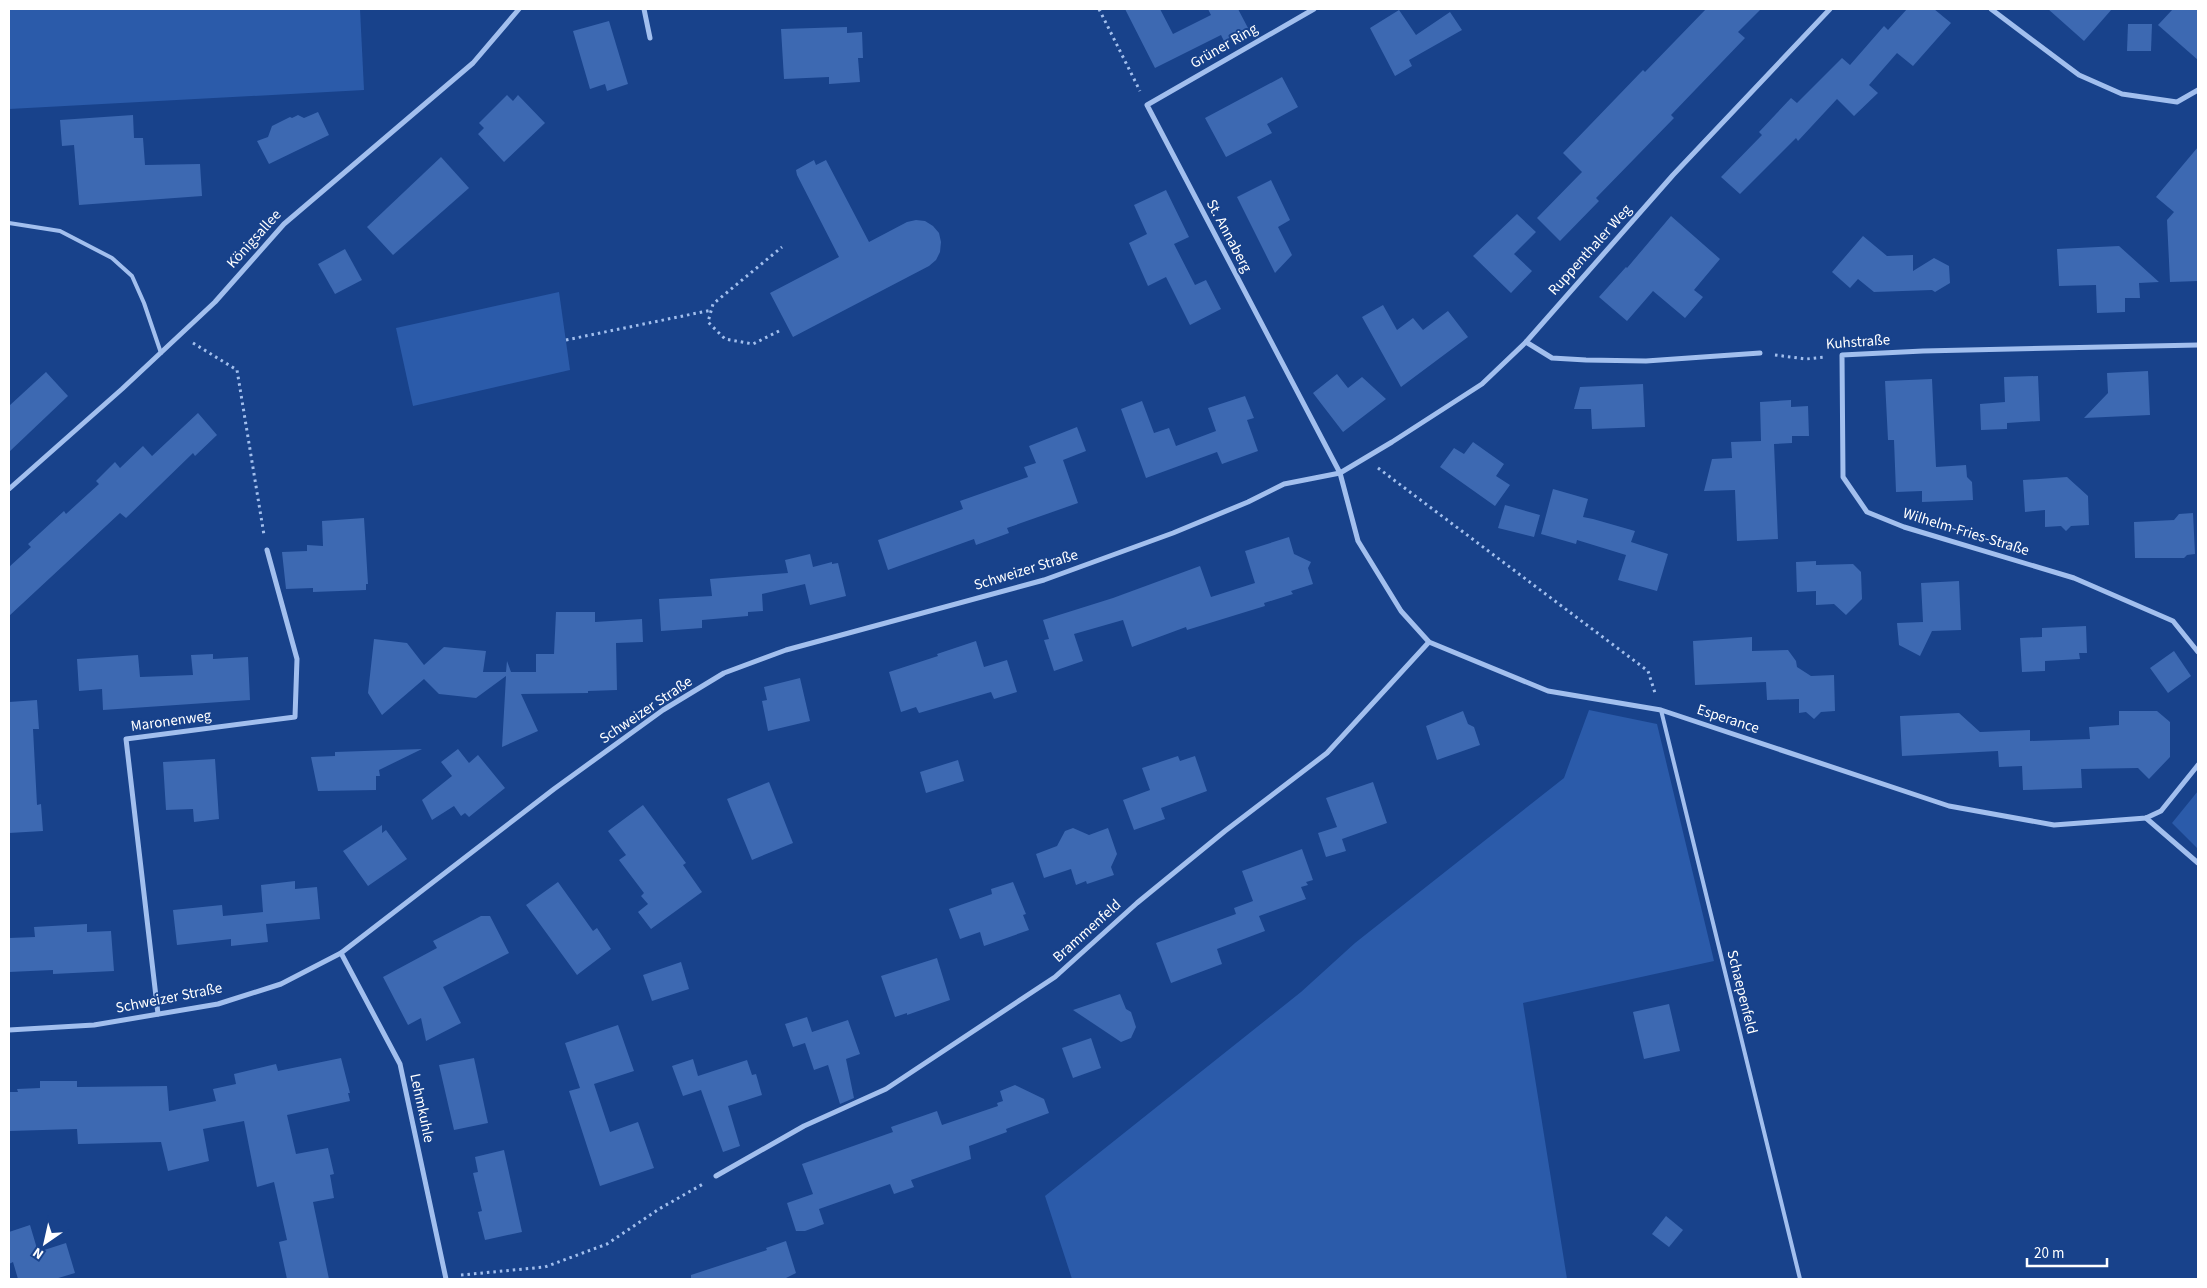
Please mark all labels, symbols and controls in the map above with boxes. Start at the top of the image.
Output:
street label: Grüner Ring [1187,18,1262,74]
street label: St. Annaberg [1201,196,1257,277]
street label: Ruppenthaler Weg [1543,200,1637,300]
street label: Königsallee [222,205,286,273]
street label: Kuhstraße [1825,329,1891,355]
street label: Wilhelm-Fries-Straße [1900,503,2032,561]
street label: Schweizer Straße [971,544,1081,596]
street label: Schweizer Straße [595,671,697,749]
street label: Esperance [1694,699,1762,739]
street label: Maronenweg [129,705,213,737]
street label: Brammenfeld [1048,895,1126,967]
street label: Schaepenfeld [1721,948,1763,1036]
street label: Schweizer Straße [114,977,224,1019]
street label: Lehmkuhle [404,1072,440,1144]
north arrow [20,1218,70,1268]
scale bar [2027,1236,2107,1268]
text: N [29,1242,48,1264]
text: 20 m [2034,1243,2064,1264]

